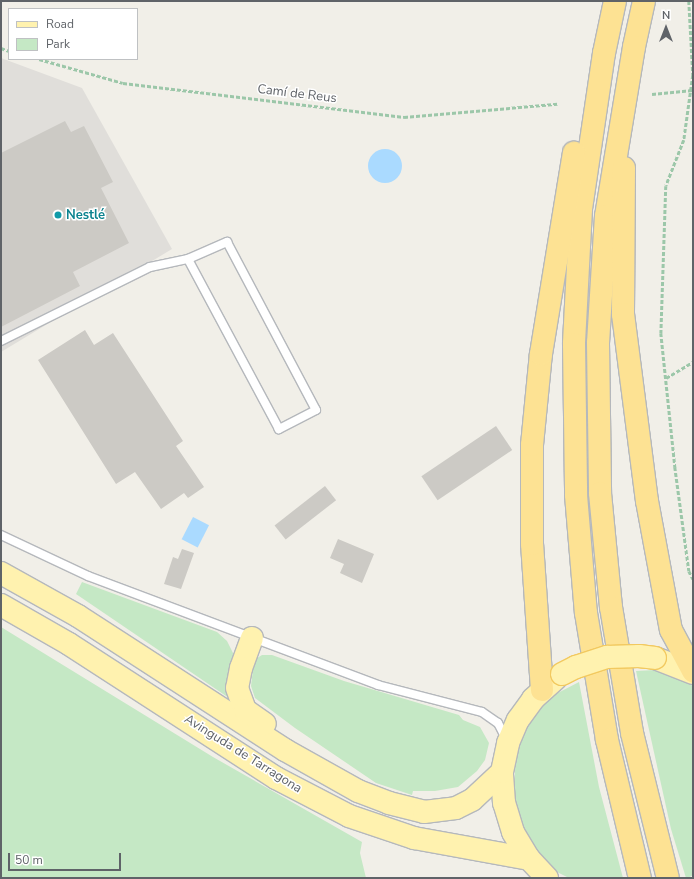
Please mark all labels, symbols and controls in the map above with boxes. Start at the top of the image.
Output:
legend [8,8,138,60]
north arrow [646,8,686,48]
text: N [662,8,670,23]
text: Road [46,16,74,32]
text: Park [46,36,70,52]
street label: Camí de Reus [256,81,338,107]
place label: Nestlé [66,207,105,223]
marker: Nestlé [53,210,63,220]
street label: Avinguda de Tarragona [181,711,305,797]
scale bar [10,845,123,871]
text: 50 m [15,852,43,868]

